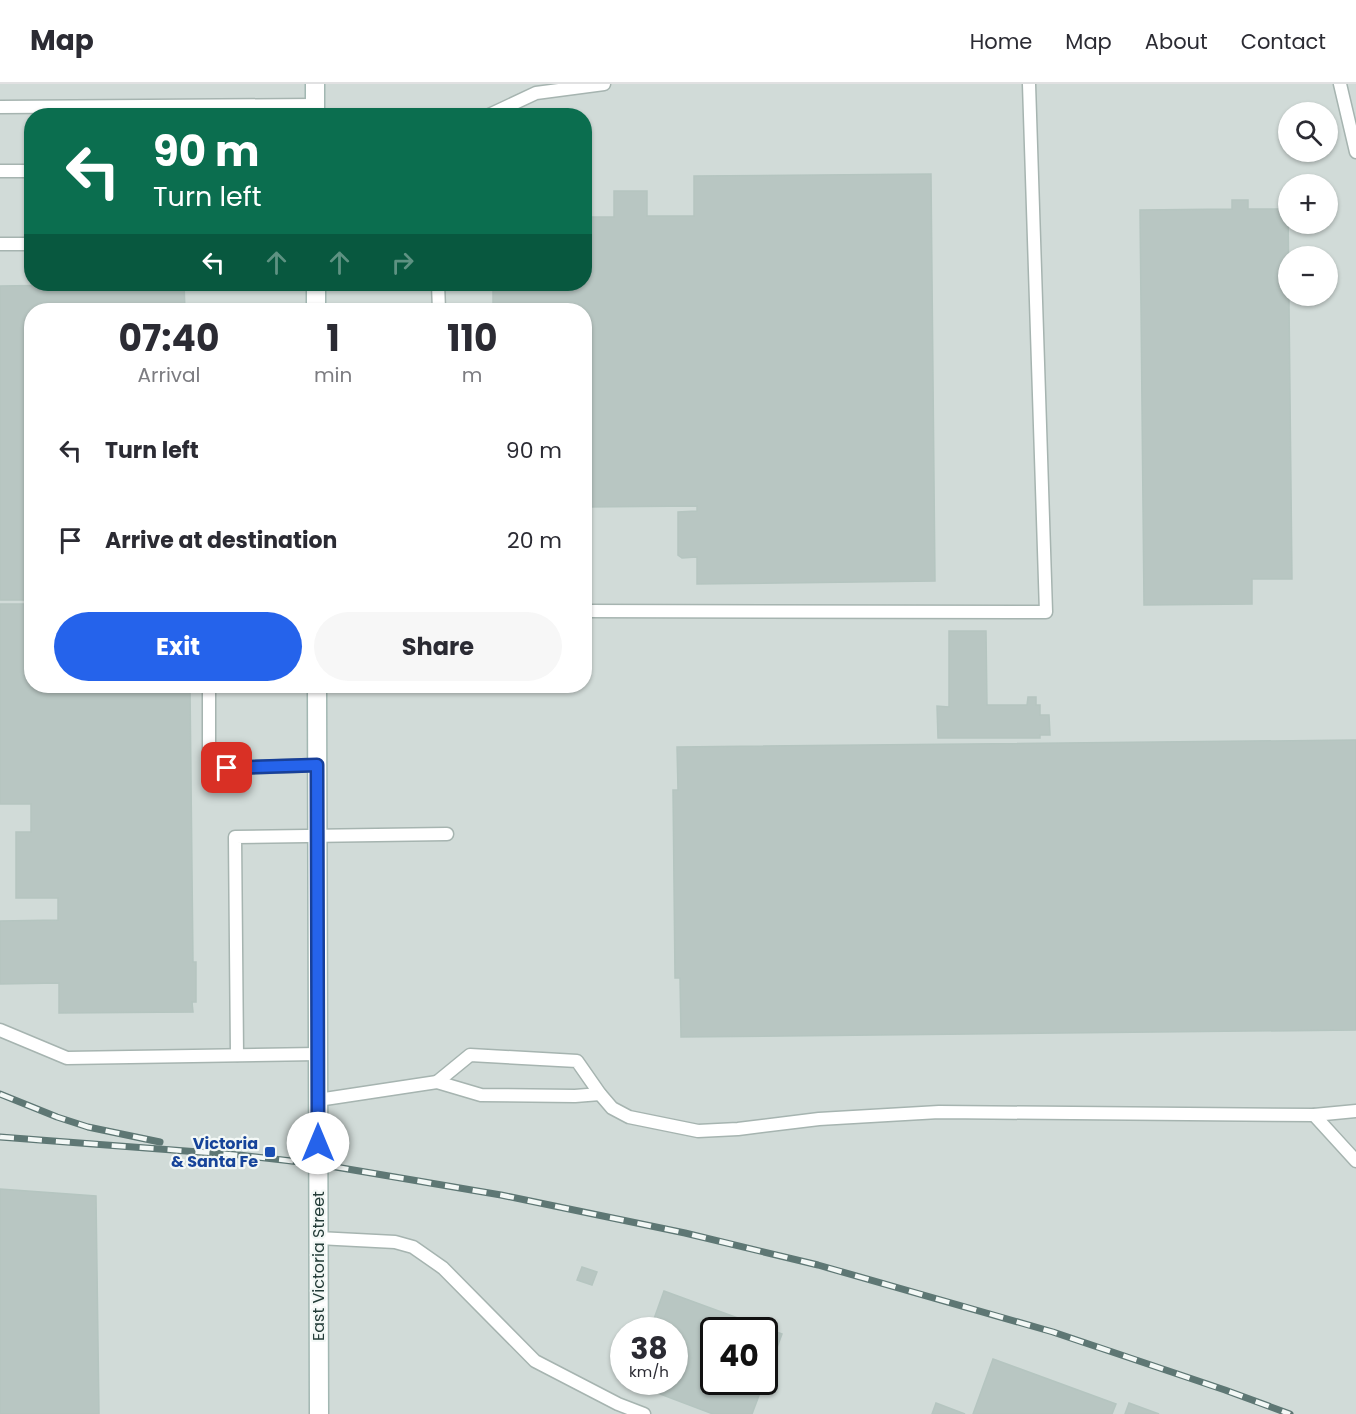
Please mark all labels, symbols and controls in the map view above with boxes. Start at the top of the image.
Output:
text: Map [30,21,94,60]
text: Home [970,27,1032,56]
text: Map [1065,27,1112,56]
text: About [1145,27,1208,56]
text: Contact [1241,27,1326,56]
map controls [1278,102,1338,306]
button: search [1278,102,1338,162]
text: 90 m [153,122,260,181]
icon: left [54,132,132,210]
button: + [1278,174,1338,234]
text: Turn left [153,178,262,215]
icon: left [197,246,230,279]
icon: ahead [260,246,293,279]
icon: ahead [323,246,356,279]
icon: right [386,246,419,279]
button: − [1278,246,1338,306]
text: 07:40 [119,313,219,364]
text: 1 [326,313,340,364]
text: 110 [447,313,497,364]
text: Arrival [137,361,200,389]
text: min [314,361,352,389]
text: m [462,361,482,389]
icon: left [54,434,87,467]
text: Turn left [105,435,199,466]
text: 90 m [506,435,562,466]
icon: arrive [54,524,87,557]
text: Arrive at destination [105,525,337,556]
text: 20 m [507,525,562,556]
button: Exit [54,612,302,681]
button: Share [314,612,562,681]
pin [201,742,252,793]
icon: arrive [210,751,243,784]
position arrow [286,1111,350,1175]
place label: Victoria & Santa Fe [171,1132,258,1173]
marker: Victoria & Santa Fe [263,1145,277,1159]
street label: East Victoria Street [307,1191,330,1341]
speed limit sign: 40 [700,1317,778,1395]
text: 38 [630,1327,668,1370]
text: km/h [629,1361,669,1382]

